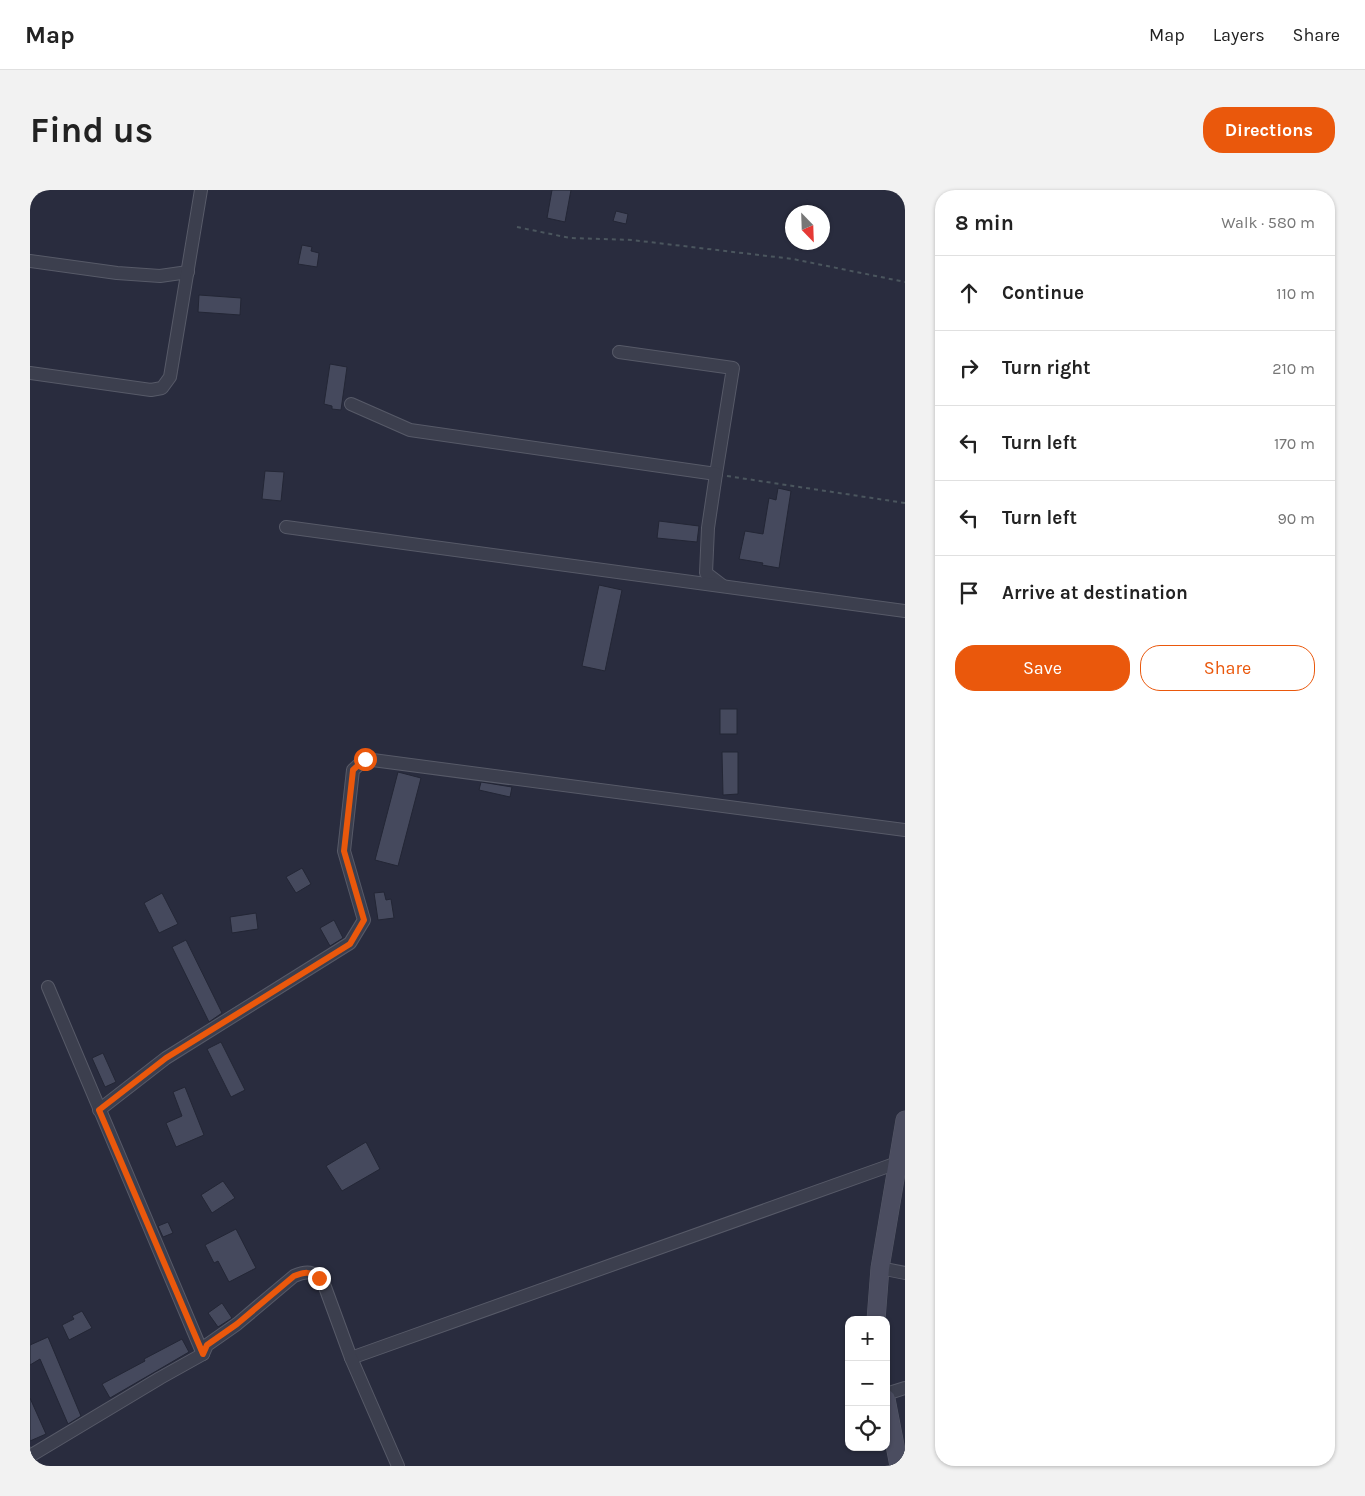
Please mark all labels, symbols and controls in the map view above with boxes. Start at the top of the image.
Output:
text: Map [25,21,75,49]
text: Map [1149,24,1185,46]
text: Layers [1213,24,1265,46]
text: Share [1293,24,1340,46]
button: Directions [1203,107,1335,153]
text: Find us [30,110,153,151]
north arrow [785,205,830,250]
text: 8 min [955,211,1014,235]
text: Walk · 580 m [1221,213,1315,232]
icon: ahead [955,279,983,307]
text: Continue [1002,282,1084,304]
text: 110 m [1276,284,1315,303]
icon: right [955,354,983,382]
text: Turn right [1002,357,1091,379]
text: 210 m [1272,359,1315,378]
icon: left [955,429,983,457]
text: Turn left [1002,432,1077,454]
text: 170 m [1274,434,1315,453]
icon: left [955,504,983,532]
text: Turn left [1002,507,1077,529]
text: 90 m [1277,509,1315,528]
icon: arrive [955,579,983,607]
text: Arrive at destination [1002,582,1188,604]
button: Save [955,645,1130,691]
button: Share [1140,645,1315,691]
route start [354,748,377,771]
route end [308,1267,331,1290]
map controls [845,1316,890,1451]
button: + [845,1316,890,1361]
button: − [845,1361,890,1406]
button: locate [845,1406,890,1451]

